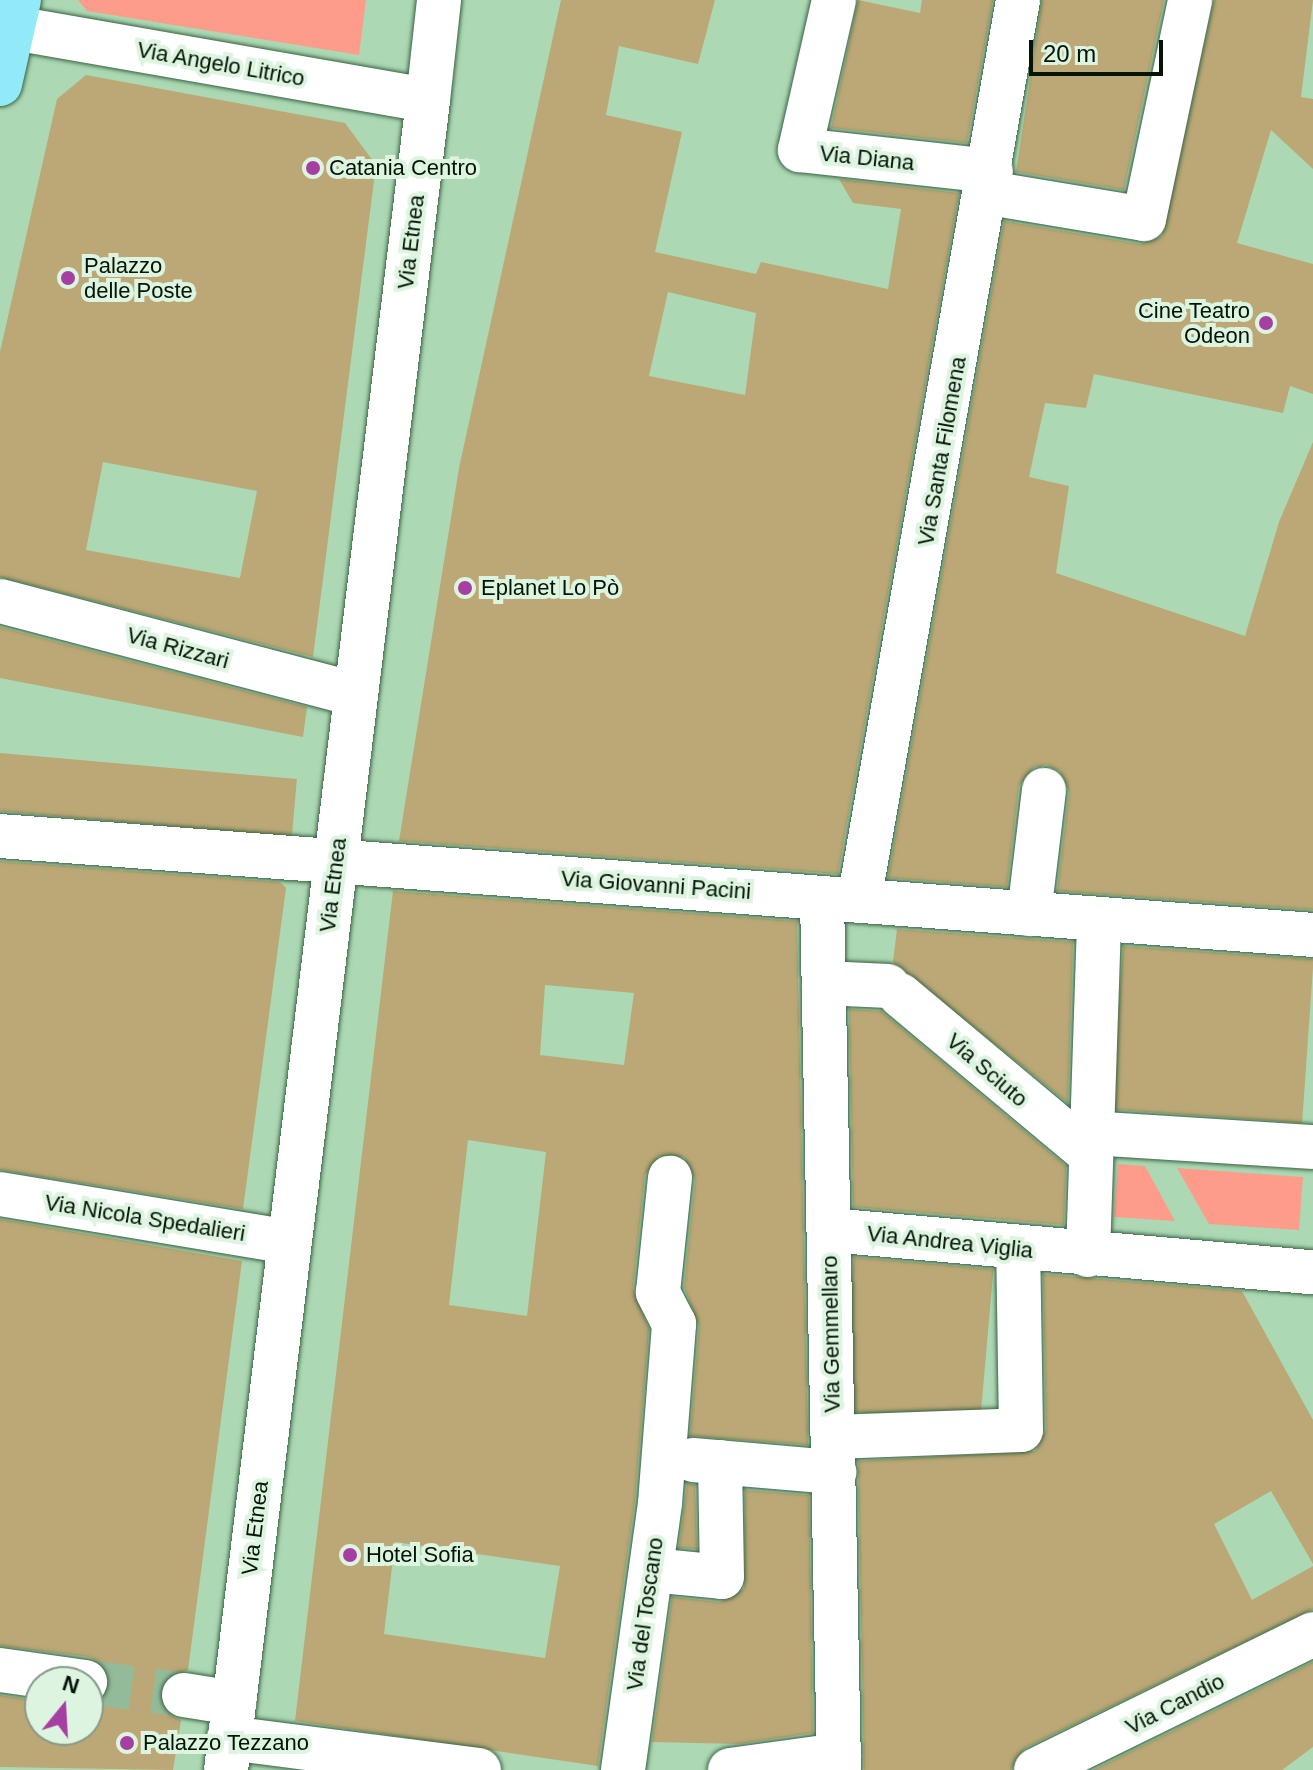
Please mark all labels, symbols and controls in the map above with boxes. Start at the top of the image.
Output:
scale bar [1033,24,1167,74]
street label: Via Angelo Litrico [135,36,307,92]
text: 20 m [1043,40,1096,67]
street label: Via Diana [818,140,916,176]
place label: Catania Centro [329,155,477,181]
marker: Catania Centro [304,159,322,177]
street label: Via Etnea [392,193,430,291]
place label: Palazzo delle Poste [84,252,193,304]
marker: Palazzo delle Poste [59,269,77,287]
place label: Cine Teatro Odeon [1137,297,1250,348]
marker: Cine Teatro Odeon [1257,314,1275,332]
street label: Via Santa Filomena [912,354,972,548]
place label: Eplanet Lo Pò [481,575,619,601]
marker: Eplanet Lo Pò [456,579,474,597]
street label: Via Rizzari [124,622,232,674]
street label: Via Etnea [314,836,352,934]
street label: Via Giovanni Pacini [560,865,752,905]
street label: Via Sciuto [941,1028,1033,1112]
street label: Via Nicola Spedalieri [43,1189,247,1247]
street label: Via Andrea Viglia [865,1220,1035,1264]
street label: Via Gemmellaro [816,1255,846,1413]
street label: Via Etnea [236,1479,274,1577]
street label: Via del Toscano [621,1535,669,1693]
place label: Hotel Sofia [366,1542,474,1568]
marker: Hotel Sofia [341,1546,359,1564]
north arrow [24,1666,104,1746]
street label: Via Candio [1121,1668,1229,1740]
text: N [60,1670,82,1699]
place label: Palazzo Tezzano [143,1730,309,1756]
marker: Palazzo Tezzano [118,1734,136,1752]

